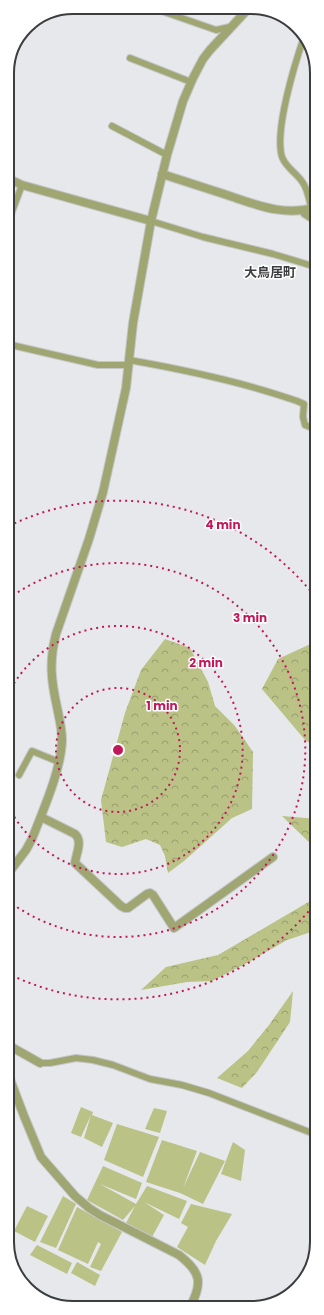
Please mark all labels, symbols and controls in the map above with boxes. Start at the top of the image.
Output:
district label: 大鳥居町 [244,263,296,282]
text: 4 min [205,516,241,533]
text: 3 min [233,609,267,626]
text: 2 min [189,654,223,671]
text: 1 min [146,697,178,714]
centre of rings [111,743,125,757]

